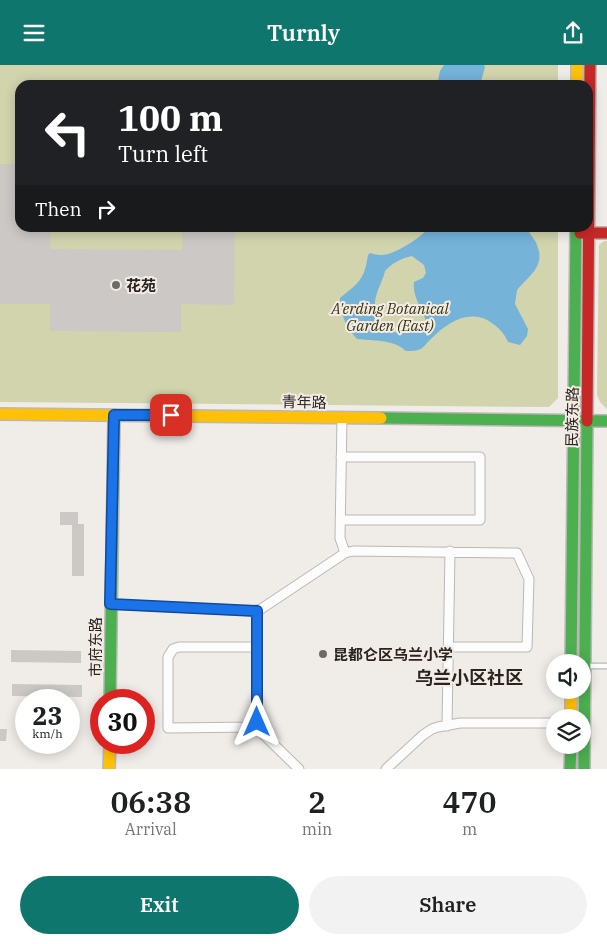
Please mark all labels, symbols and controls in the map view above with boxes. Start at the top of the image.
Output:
text: Turnly [267,18,340,47]
icon: menu [20,19,48,47]
icon: share [559,19,587,47]
text: 100 m [118,95,223,141]
icon: left [35,100,100,165]
text: Turn left [118,139,208,168]
icon: right [92,195,120,223]
text: Then [35,197,82,221]
place label: 花苑 [126,276,156,295]
marker: 花苑 [110,279,122,291]
park label: A'erding Botanical Garden (East) [330,299,449,335]
street label: 民族东路 [562,387,582,447]
street label: 青年路 [281,392,327,412]
pin [150,394,192,436]
icon: arrive [157,401,185,429]
street label: 市府东路 [86,617,105,677]
place label: 昆都仑区乌兰小学 [333,645,453,664]
marker: 昆都仑区乌兰小学 [317,648,329,660]
map controls [546,654,591,754]
button: sound [546,654,591,699]
district label: 乌兰小区社区 [415,666,523,689]
speed limit sign: 30 [90,689,155,754]
position arrow [230,695,282,747]
text: 23 [32,699,63,732]
button: layers [546,709,591,754]
text: km/h [32,726,63,741]
text: 06:38 [110,782,191,821]
text: 2 [308,782,326,821]
text: 470 [443,782,497,821]
text: Arrival [125,819,177,839]
text: min [302,819,332,839]
text: m [462,819,477,839]
button: Exit [20,876,299,934]
button: Share [309,876,587,934]

